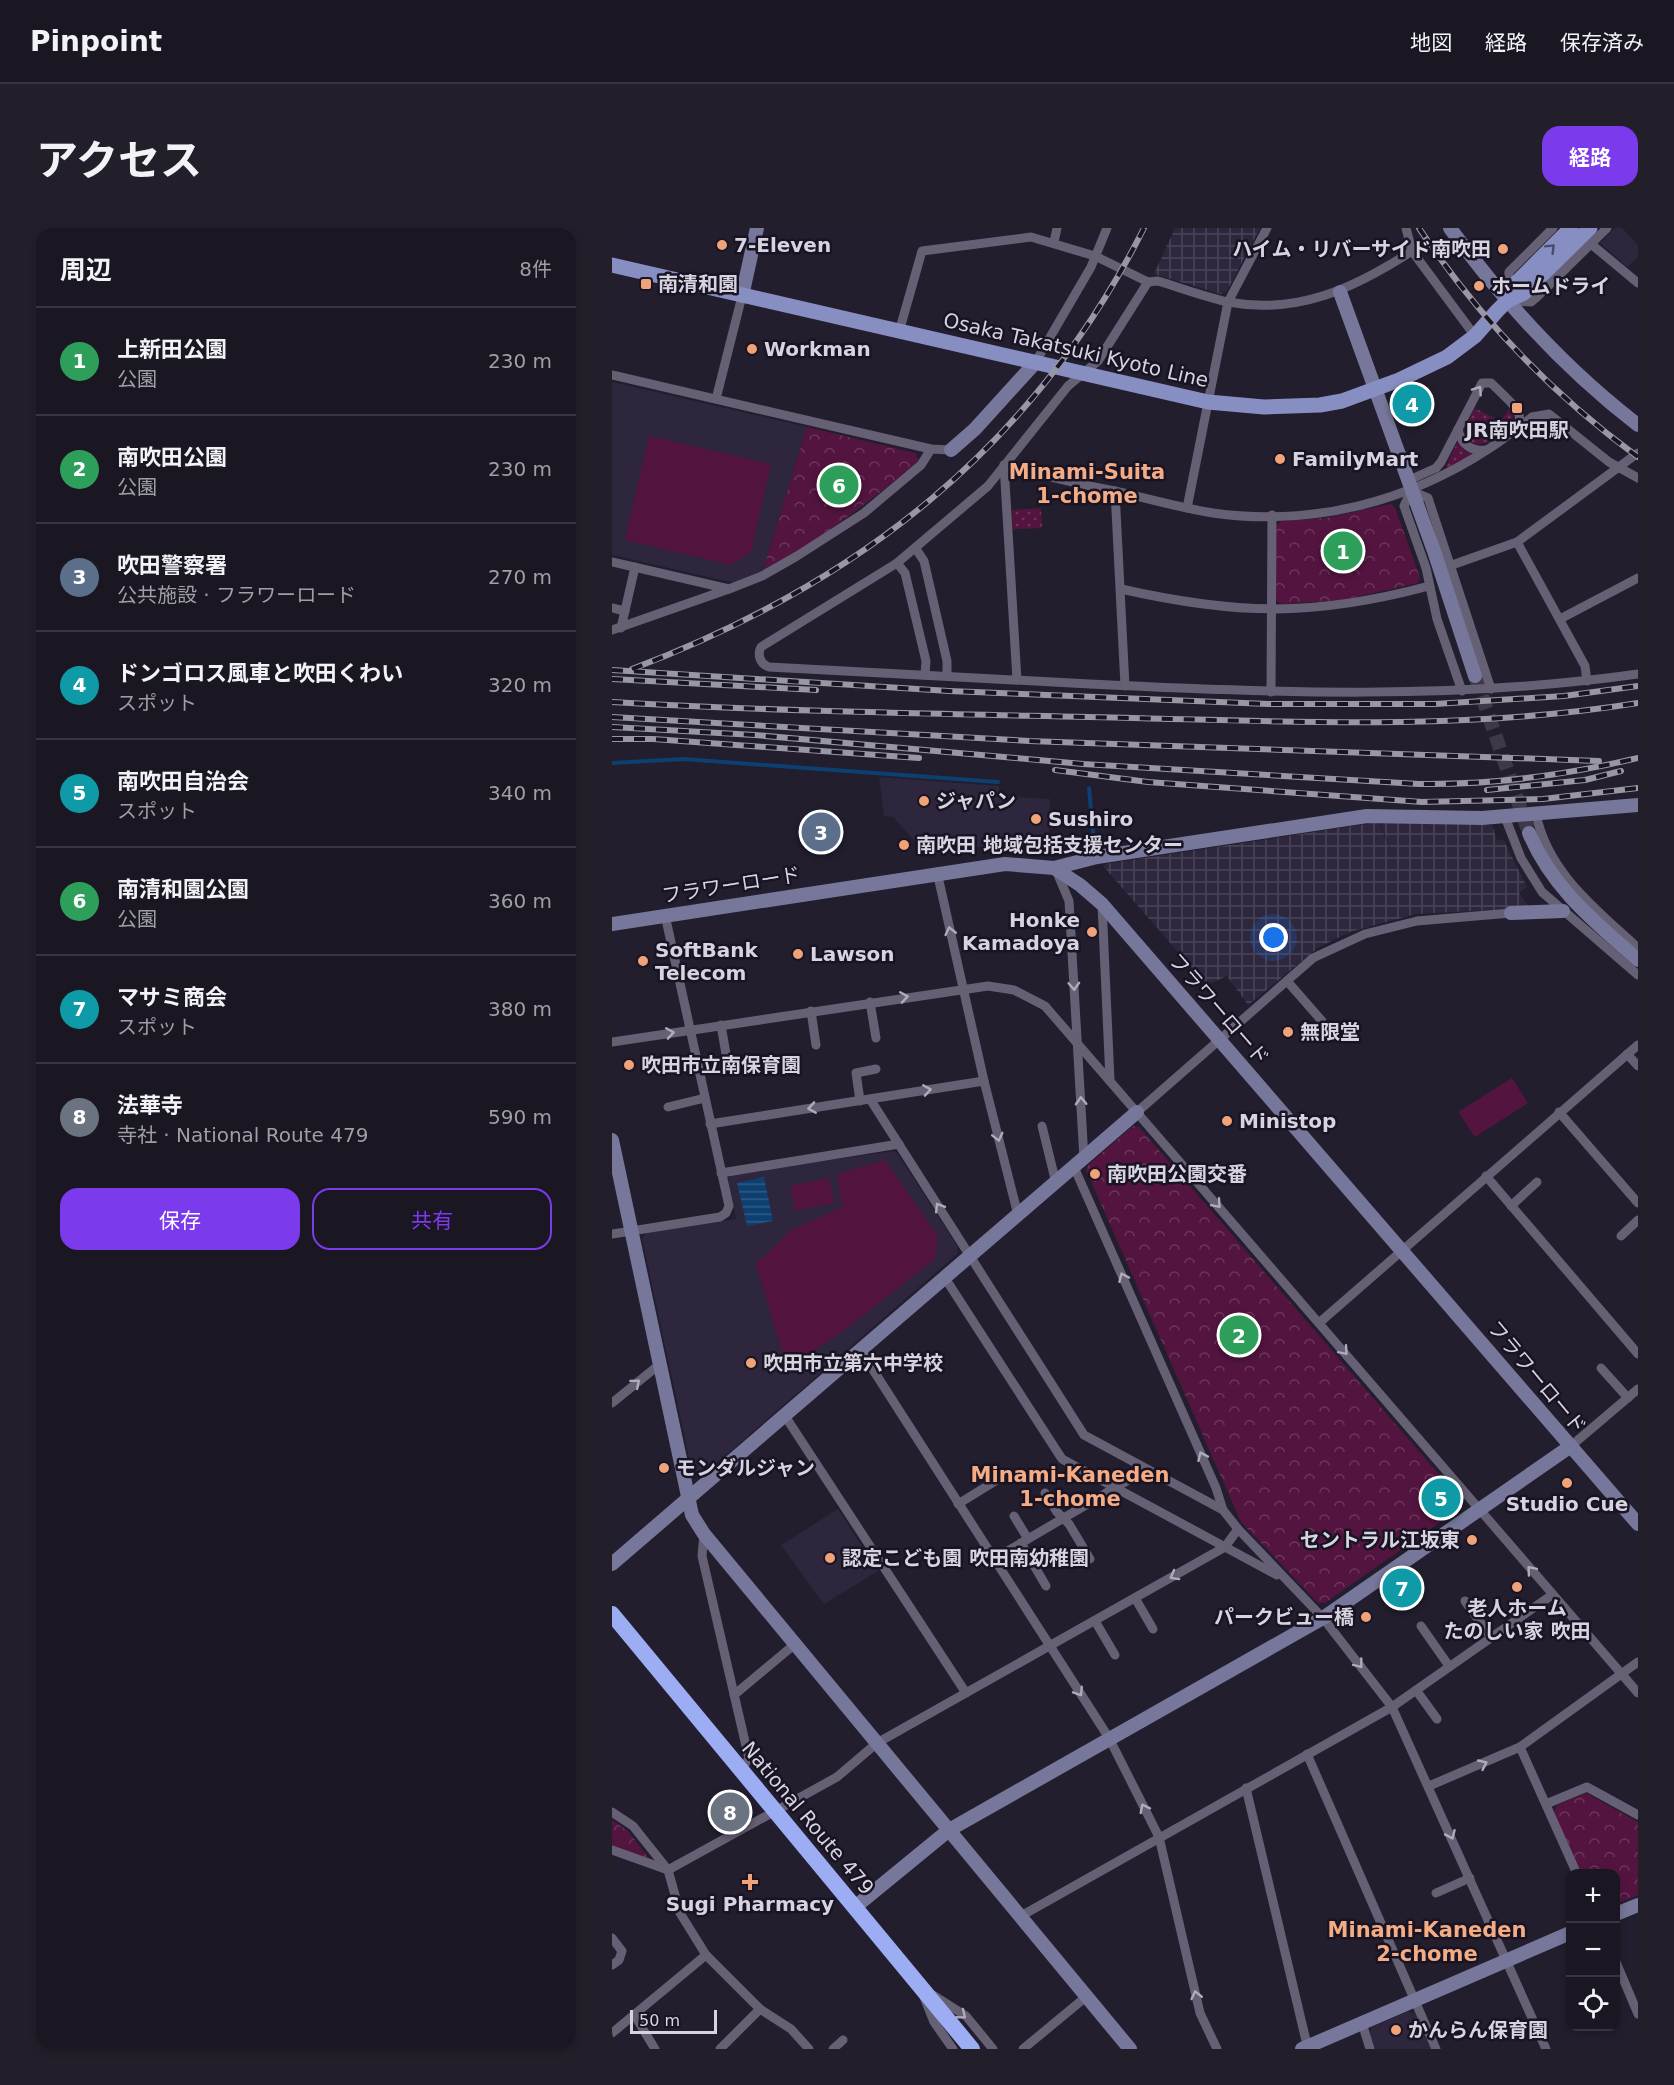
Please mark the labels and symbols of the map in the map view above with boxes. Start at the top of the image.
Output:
place label: 7-Eleven [734,233,831,257]
place label: ハイム・リバーサイド南吹田 [1232,237,1491,261]
marker: 7-Eleven [715,238,729,252]
marker: ハイム・リバーサイド南吹田 [1496,242,1510,256]
one-way arrow [1544,244,1555,254]
place label: 南清和園 [658,272,738,296]
place label: ホームドライ [1491,274,1610,298]
marker: 南清和園 [639,277,653,291]
marker: ホームドライ [1472,279,1486,293]
street label: Osaka Takatsuki Kyoto Line [941,308,1211,392]
place label: Workman [764,337,871,361]
marker: Workman [745,342,759,356]
pin: 4 [1392,382,1432,426]
one-way arrow [1471,386,1482,397]
marker: JR南吹田駅 [1510,401,1524,415]
place label: JR南吹田駅 [1464,418,1568,442]
place label: FamilyMart [1292,447,1419,471]
marker: FamilyMart [1273,452,1287,466]
district label: Minami-Suita 1-chome [1009,460,1165,508]
pin: 6 [820,462,858,508]
pin: 1 [1324,528,1362,574]
place label: ジャパン [936,789,1016,813]
marker: ジャパン [917,794,931,808]
place label: Sushiro [1048,807,1133,831]
pin: 3 [802,810,840,854]
marker: Sushiro [1029,812,1043,826]
place label: 南吹田 地域包括支援センター [916,833,1183,857]
marker: 南吹田 地域包括支援センター [897,838,911,852]
street label: フラワーロード [660,862,802,908]
place label: Honke Kamadoya [962,908,1080,955]
your location [1259,923,1288,952]
marker: Honke Kamadoya [1085,925,1099,939]
one-way arrow [944,926,957,936]
place label: SoftBank Telecom [655,938,758,985]
place label: Lawson [810,942,895,966]
marker: Lawson [791,947,805,961]
street label: フラワーロード [1164,948,1274,1070]
marker: SoftBank Telecom [636,954,650,968]
one-way arrow [1067,982,1080,991]
one-way arrow [899,991,909,1004]
place label: 無限堂 [1300,1020,1360,1044]
marker: 無限堂 [1281,1025,1295,1039]
one-way arrow [665,1028,674,1040]
place label: 吹田市立南保育園 [641,1053,801,1077]
marker: 吹田市立南保育園 [622,1058,636,1072]
one-way arrow [922,1084,932,1097]
one-way arrow [1075,1096,1088,1105]
one-way arrow [808,1101,818,1114]
place label: Ministop [1239,1109,1336,1133]
marker: Ministop [1220,1114,1234,1128]
one-way arrow [991,1132,1004,1142]
place label: 南吹田公園交番 [1107,1162,1247,1186]
marker: 南吹田公園交番 [1088,1167,1102,1181]
one-way arrow [1210,1197,1221,1208]
one-way arrow [935,1203,946,1214]
one-way arrow [1118,1273,1130,1284]
pin: 2 [1220,1312,1258,1358]
street label: フラワーロード [1483,1316,1591,1438]
one-way arrow [1337,1344,1348,1355]
place label: 吹田市立第六中学校 [763,1351,943,1375]
marker: 吹田市立第六中学校 [744,1356,758,1370]
one-way arrow [629,1379,640,1390]
one-way arrow [1197,1451,1209,1462]
place label: モンダルジャン [676,1456,815,1480]
marker: モンダルジャン [657,1461,671,1475]
district label: Minami-Kaneden 1-chome [971,1463,1169,1511]
pin: 5 [1422,1476,1460,1520]
marker: Studio Cue [1560,1476,1574,1490]
place label: Studio Cue [1506,1492,1628,1516]
place label: セントラル江坂東 [1300,1528,1460,1552]
marker: セントラル江坂東 [1465,1533,1479,1547]
place label: 認定こども園 吹田南幼稚園 [842,1546,1089,1570]
marker: 認定こども園 吹田南幼稚園 [823,1551,837,1565]
pin: 7 [1382,1566,1422,1610]
one-way arrow [1527,1566,1538,1577]
one-way arrow [1170,1569,1180,1580]
marker: 老人ホーム たのしい家 吹田 [1510,1580,1524,1594]
place label: 老人ホーム たのしい家 吹田 [1444,1596,1590,1643]
place label: パークビュー橋 [1214,1605,1354,1629]
marker: パークビュー橋 [1359,1610,1373,1624]
one-way arrow [1351,1657,1362,1668]
one-way arrow [1072,1686,1084,1696]
street label: National Route 479 [737,1737,879,1899]
one-way arrow [1477,1760,1488,1772]
pin: 8 [710,1790,750,1834]
one-way arrow [1140,1803,1152,1814]
one-way arrow [1443,1829,1455,1840]
marker: Sugi Pharmacy [743,1875,757,1889]
place label: Sugi Pharmacy [666,1892,834,1916]
district label: Minami-Kaneden 2-chome [1328,1918,1526,1966]
one-way arrow [1191,1990,1204,2000]
scale bar [630,2007,717,2034]
one-way arrow [955,2007,966,2018]
place label: かんらん保育園 [1408,2018,1548,2042]
marker: かんらん保育園 [1389,2023,1403,2037]

